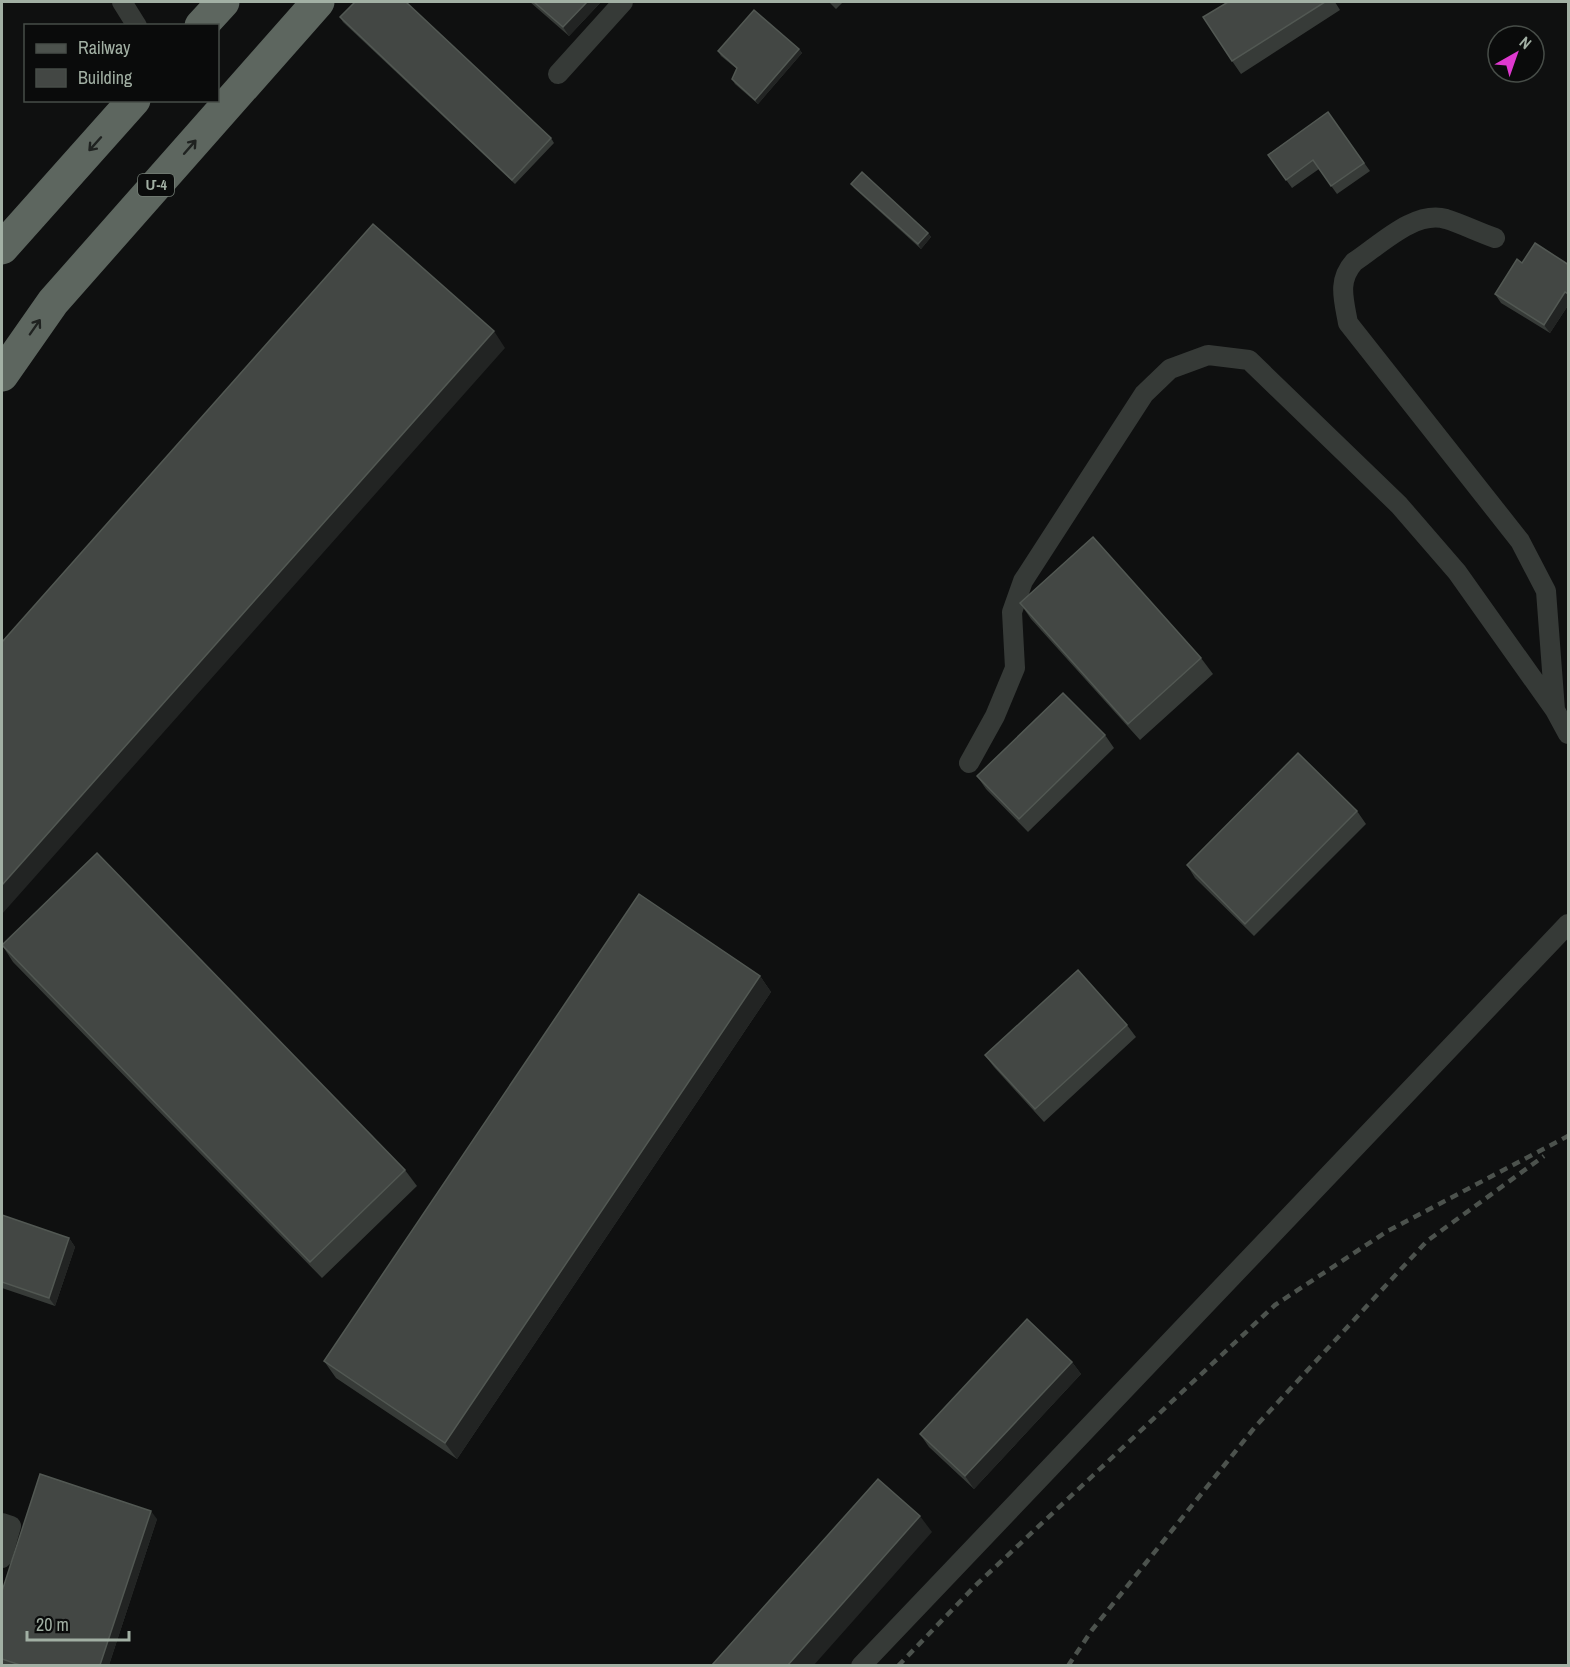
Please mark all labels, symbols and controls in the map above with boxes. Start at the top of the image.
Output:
legend [24,24,219,102]
north arrow [1486,24,1546,84]
text: N [1515,31,1536,54]
text: Railway [78,35,131,60]
text: Building [78,65,133,90]
one-way arrow [88,136,102,151]
one-way arrow [183,140,197,155]
road number: Մ-4 [138,174,174,196]
one-way arrow [29,319,41,336]
scale bar [27,1604,129,1642]
text: 20 m [36,1612,69,1637]

